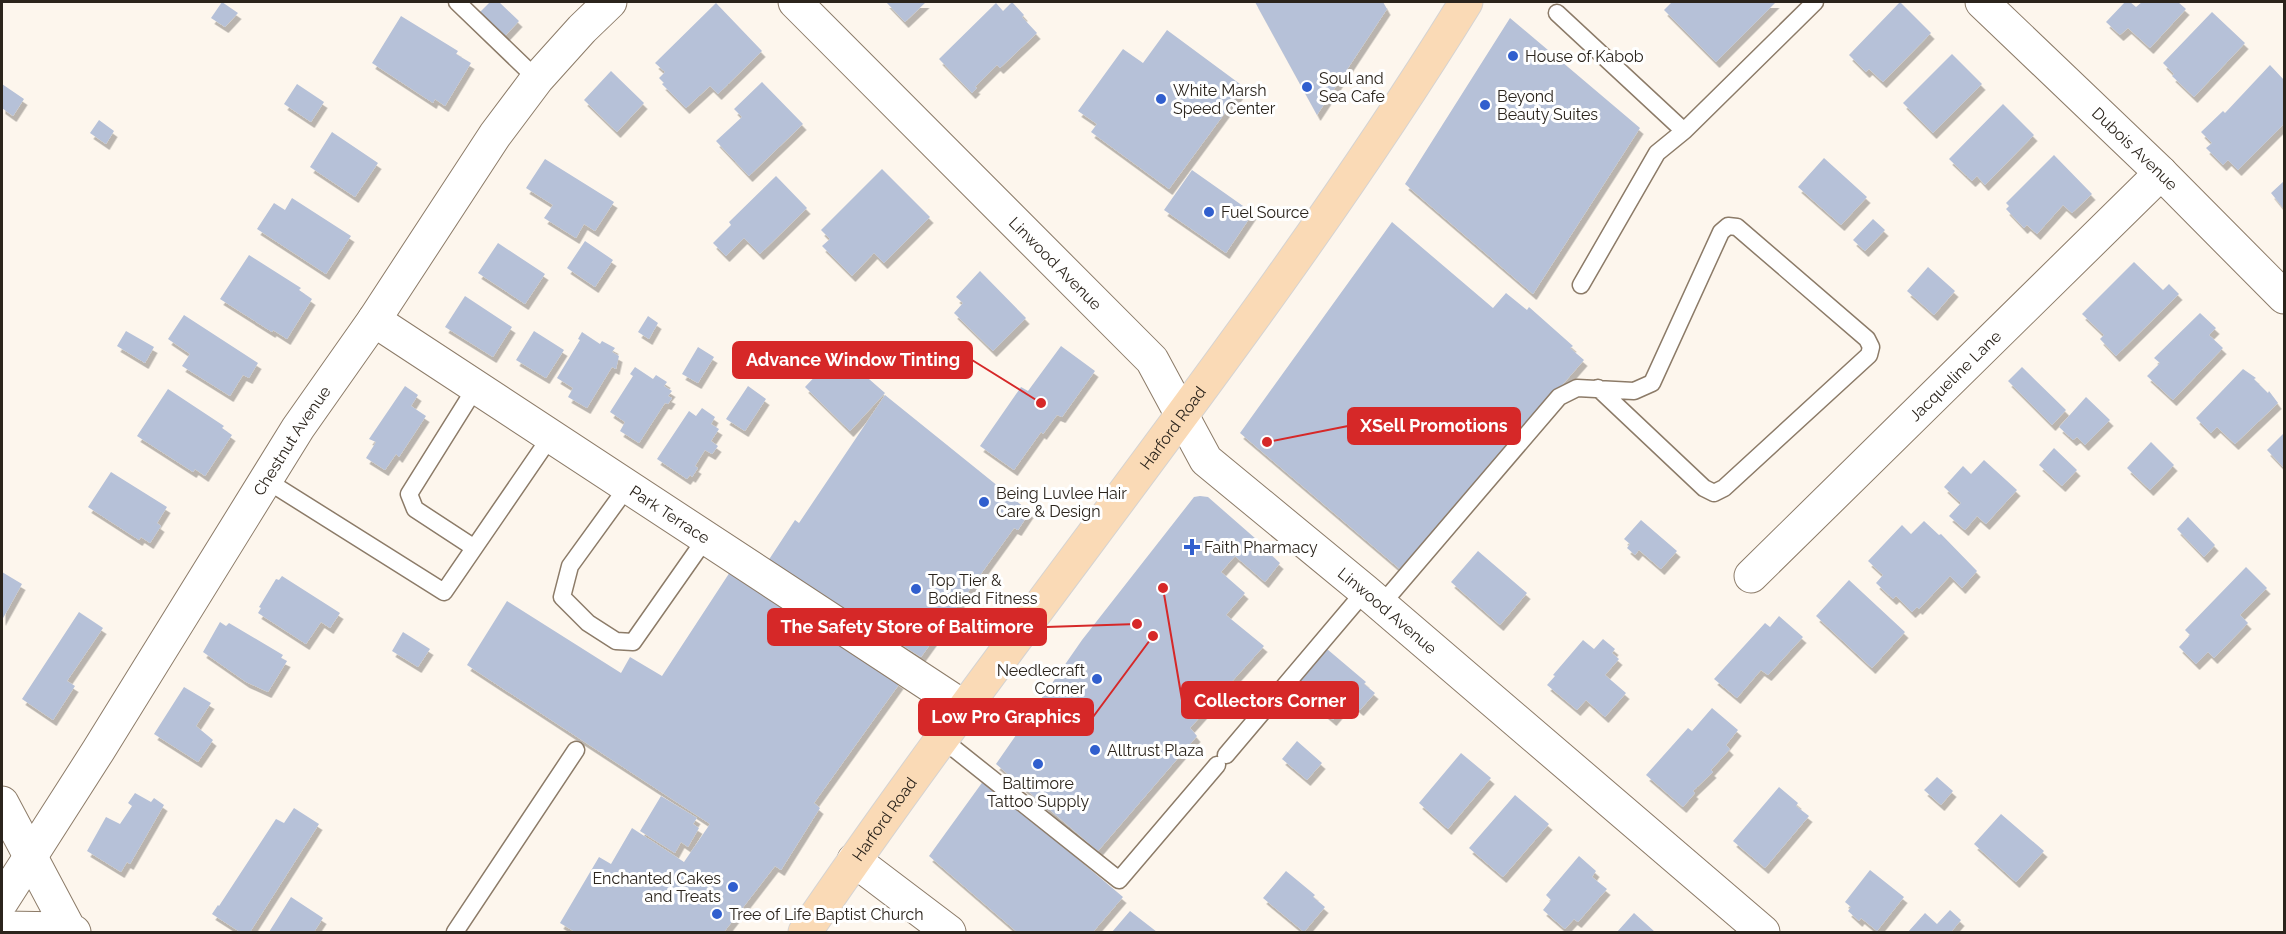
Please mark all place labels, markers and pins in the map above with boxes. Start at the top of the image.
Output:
place label: House of Kabob [1525,47,1644,66]
marker: House of Kabob [1506,49,1520,63]
place label: Soul and Sea Cafe [1319,69,1385,106]
marker: Soul and Sea Cafe [1300,80,1314,94]
place label: White Marsh Speed Center [1173,81,1276,118]
place label: Beyond Beauty Suites [1497,87,1598,124]
marker: White Marsh Speed Center [1154,92,1168,106]
marker: Beyond Beauty Suites [1478,98,1492,112]
place label: Fuel Source [1221,203,1309,222]
marker: Fuel Source [1202,205,1216,219]
callout: Advance Window Tinting [733,342,972,378]
callout: XSell Promotions [1348,408,1520,444]
place label: Being Luvlee Hair Care & Design [996,484,1127,521]
marker: Being Luvlee Hair Care & Design [977,495,991,509]
place label: Faith Pharmacy [1204,538,1318,557]
marker: Faith Pharmacy [1185,540,1199,554]
place label: Top Tier & Bodied Fitness [928,571,1038,608]
marker: Top Tier & Bodied Fitness [909,582,923,596]
callout: The Safety Store of Baltimore [768,609,1046,645]
place label: Needlecraft Corner [997,661,1086,698]
marker: Needlecraft Corner [1090,672,1104,686]
callout: Collectors Corner [1182,682,1358,718]
callout: Low Pro Graphics [919,699,1093,735]
place label: Alltrust Plaza [1107,741,1204,760]
marker: Alltrust Plaza [1088,743,1102,757]
marker: Baltimore Tattoo Supply [1031,757,1045,771]
place label: Baltimore Tattoo Supply [987,774,1089,811]
place label: Enchanted Cakes and Treats [592,869,721,906]
marker: Enchanted Cakes and Treats [726,880,740,894]
place label: Tree of Life Baptist Church [729,905,924,924]
marker: Tree of Life Baptist Church [710,907,724,921]

